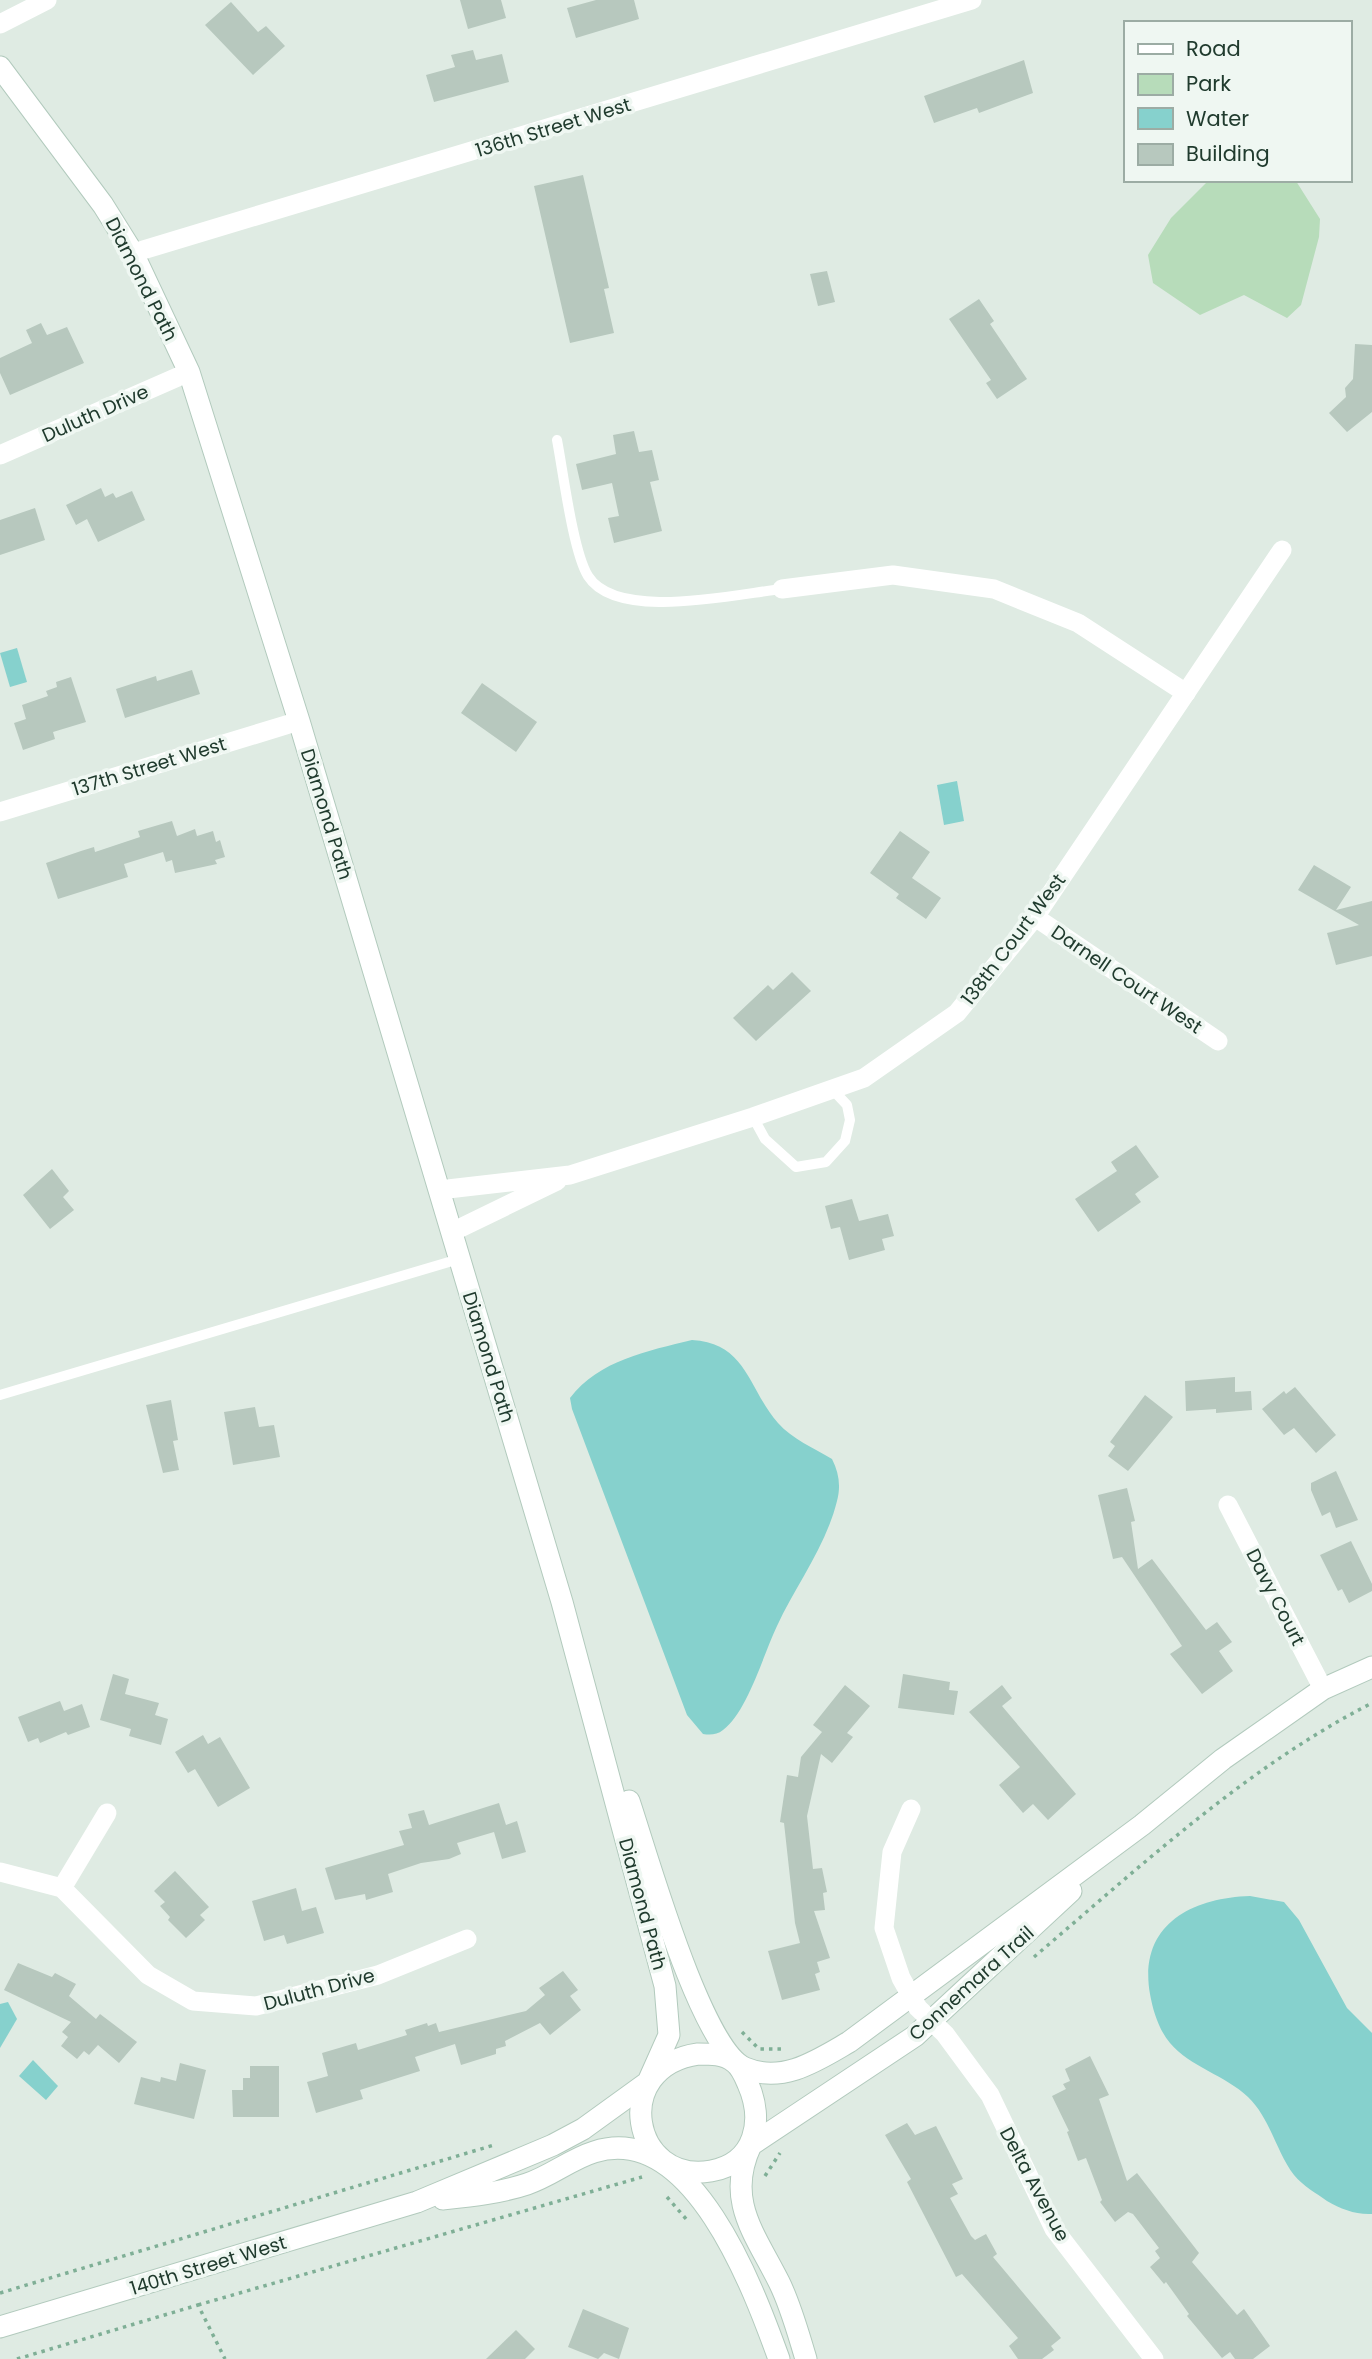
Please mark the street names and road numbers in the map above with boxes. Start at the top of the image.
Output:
street label: 136th Street West [472,91,634,164]
street label: Diamond Path [99,213,184,346]
street label: Duluth Drive [38,378,153,449]
street label: 137th Street West [69,730,230,803]
street label: Diamond Path [294,745,359,883]
street label: 138th Court West [955,868,1072,1011]
street label: Darnell Court West [1046,919,1208,1040]
street label: Diamond Path [456,1288,521,1426]
street label: Davy Court [1240,1544,1312,1651]
street label: Diamond Path [612,1835,673,1973]
street label: Connemara Trail [903,1920,1040,2047]
street label: Duluth Drive [260,1962,378,2017]
street label: Delta Avenue [993,2122,1076,2246]
street label: 140th Street West [127,2229,290,2302]

